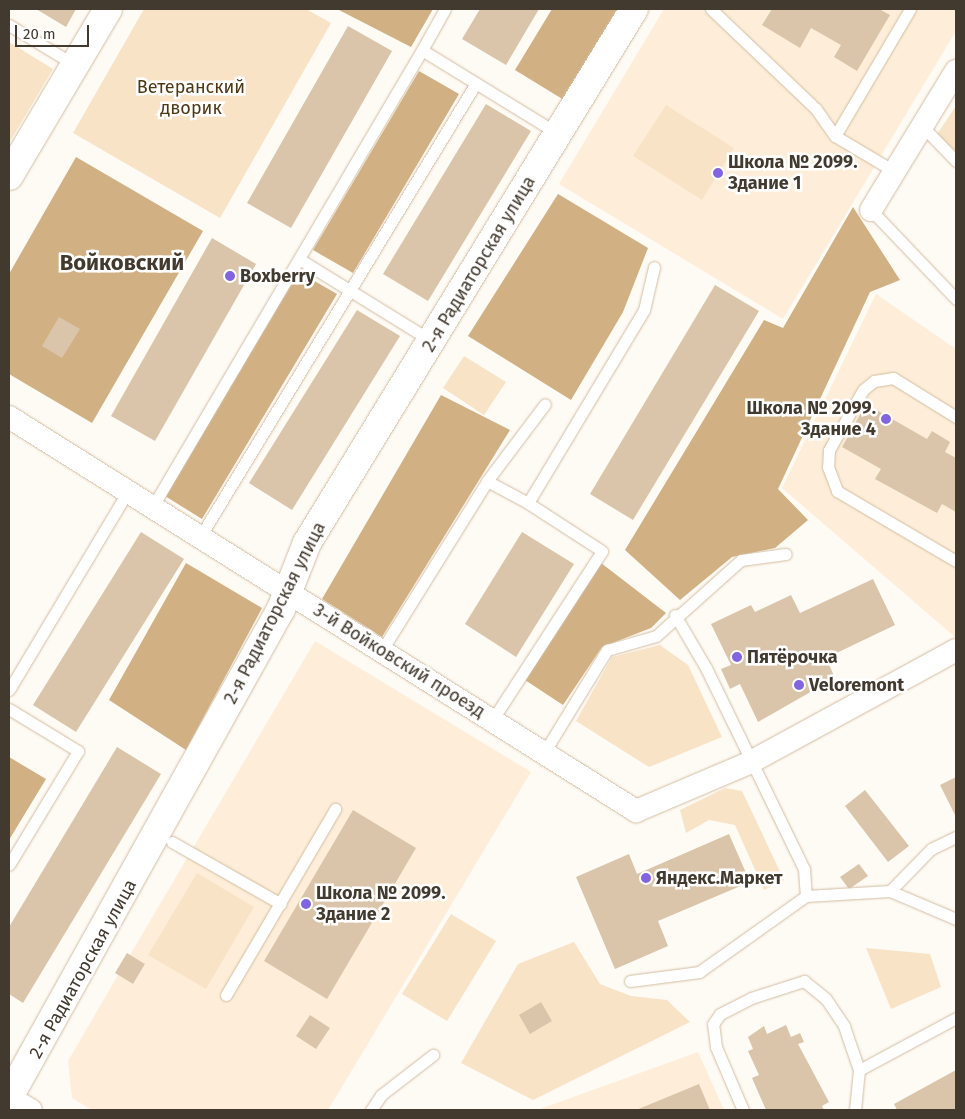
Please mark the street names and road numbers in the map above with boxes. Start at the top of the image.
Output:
street label: 2-я Радиаторская улица [418,172,540,356]
street label: 2-я Радиаторская улица [220,518,330,708]
street label: 3-й Войковский проезд [309,599,489,723]
street label: 2-я Радиаторская улица [25,876,141,1062]

